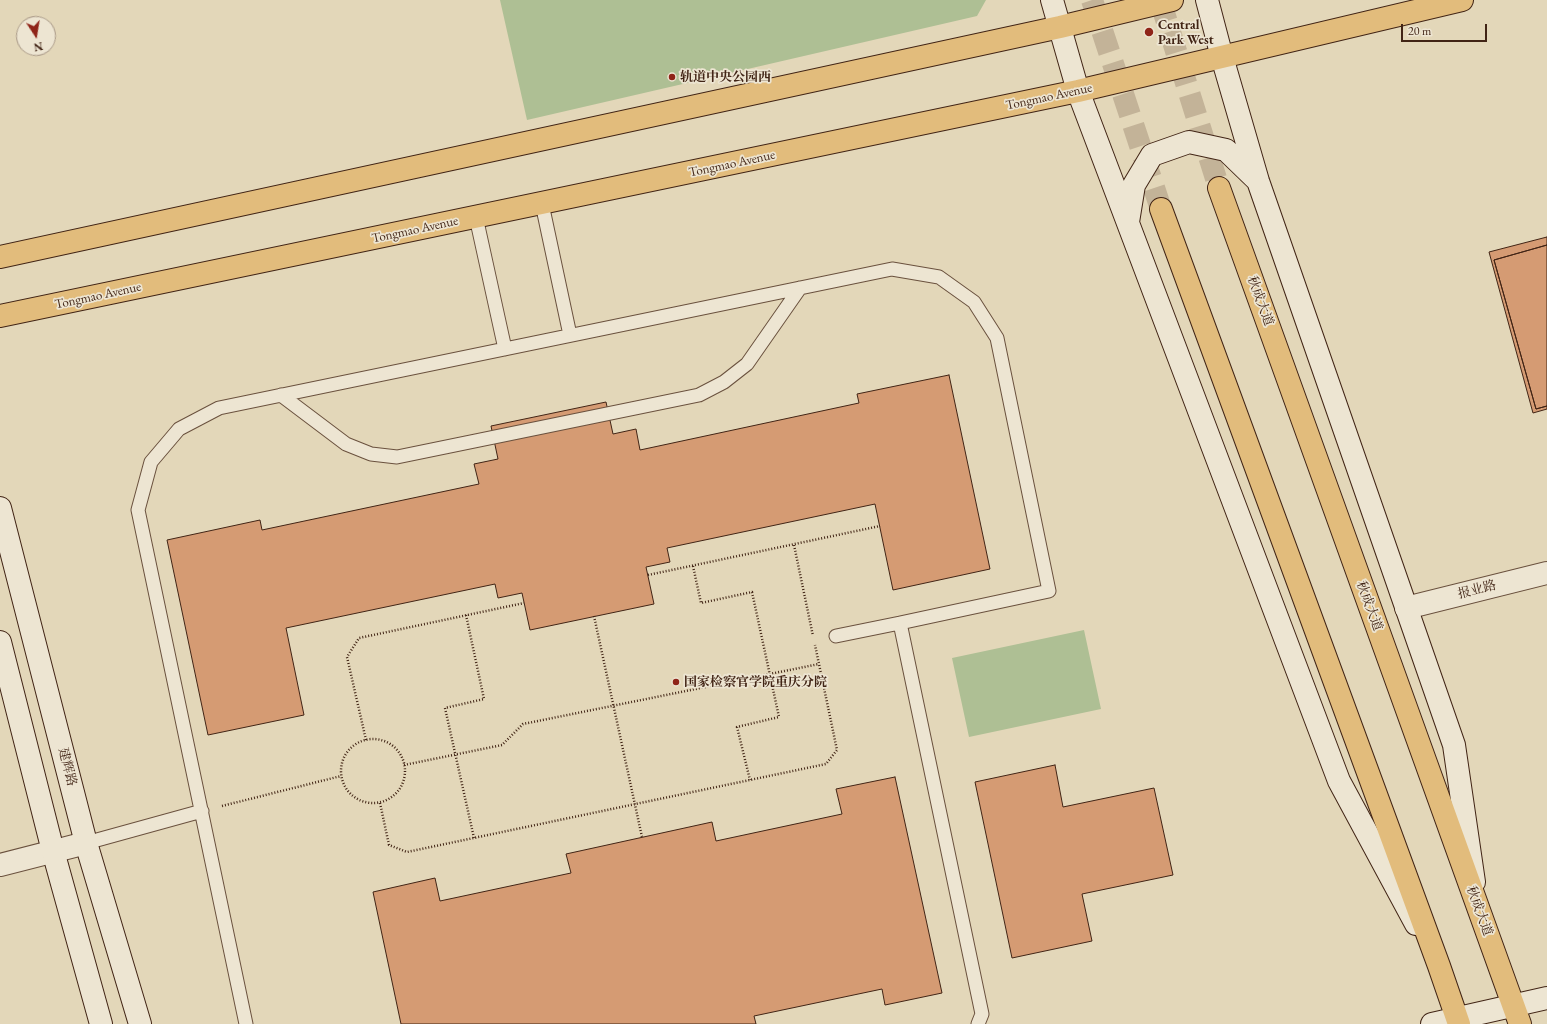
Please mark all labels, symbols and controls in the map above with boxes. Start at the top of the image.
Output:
north arrow [16,16,56,56]
scale bar [1403,16,1489,42]
place label: Central Park West [1158,17,1214,48]
text: 20 m [1408,23,1431,39]
marker: Central Park West [1143,26,1155,38]
text: N [32,39,44,55]
place label: 轨道中央公园西 [680,69,771,85]
marker: 轨道中央公园西 [667,72,677,82]
street label: Tongmao Avenue [1004,80,1094,114]
street label: Tongmao Avenue [687,147,777,181]
street label: Tongmao Avenue [370,213,460,247]
street label: 秋成大道 [1244,274,1276,328]
street label: Tongmao Avenue [53,279,143,313]
street label: 报业路 [1456,578,1498,602]
street label: 秋成大道 [1353,579,1385,633]
place label: 国家检察官学院重庆分院 [684,674,827,690]
marker: 国家检察官学院重庆分院 [671,677,681,687]
street label: 建辉路 [55,746,79,788]
street label: 秋成大道 [1463,884,1495,938]

